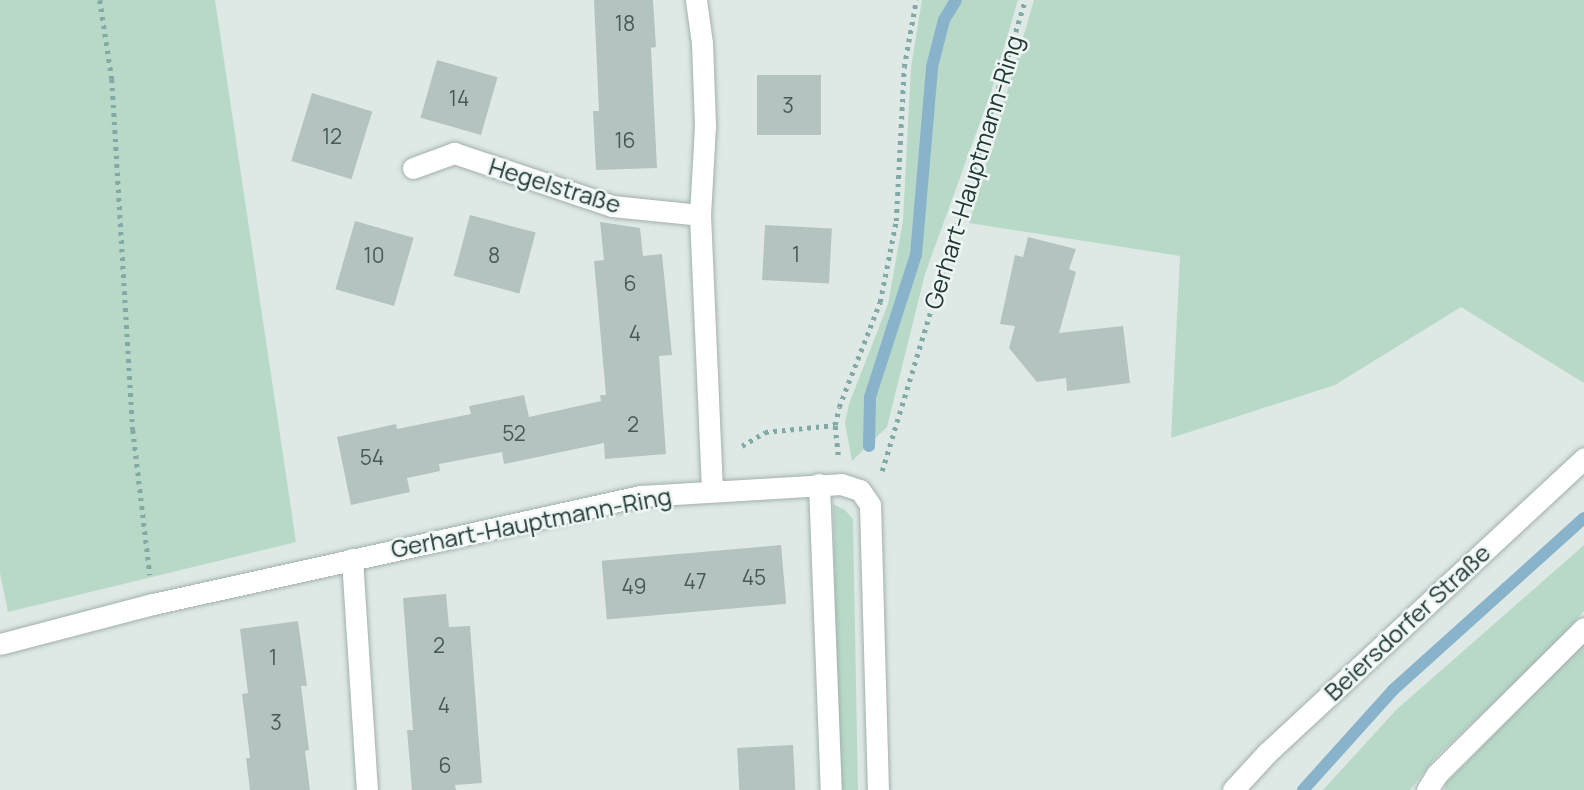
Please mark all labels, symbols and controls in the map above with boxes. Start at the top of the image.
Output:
house number: 18 [615,10,635,36]
street label: Gerhart-Hauptmann-Ring [918,32,1028,312]
house number: 14 [449,85,469,111]
house number: 3 [782,92,794,118]
house number: 12 [322,123,342,149]
house number: 16 [614,127,636,153]
street label: Hegelstraße [486,151,624,219]
house number: 1 [792,241,800,267]
house number: 10 [364,242,384,268]
house number: 8 [488,242,500,268]
house number: 6 [623,270,637,296]
house number: 4 [629,320,641,346]
house number: 2 [627,411,639,437]
house number: 52 [502,420,526,446]
house number: 54 [360,444,384,470]
street label: Gerhart-Hauptmann-Ring [388,481,674,563]
street label: Beiersdorfer Straße [1318,538,1496,706]
house number: 45 [742,564,766,590]
house number: 47 [684,568,706,594]
house number: 49 [621,573,647,599]
house number: 2 [433,632,445,658]
house number: 1 [269,644,277,670]
house number: 4 [438,692,450,718]
house number: 3 [270,709,282,735]
house number: 6 [438,752,452,778]

